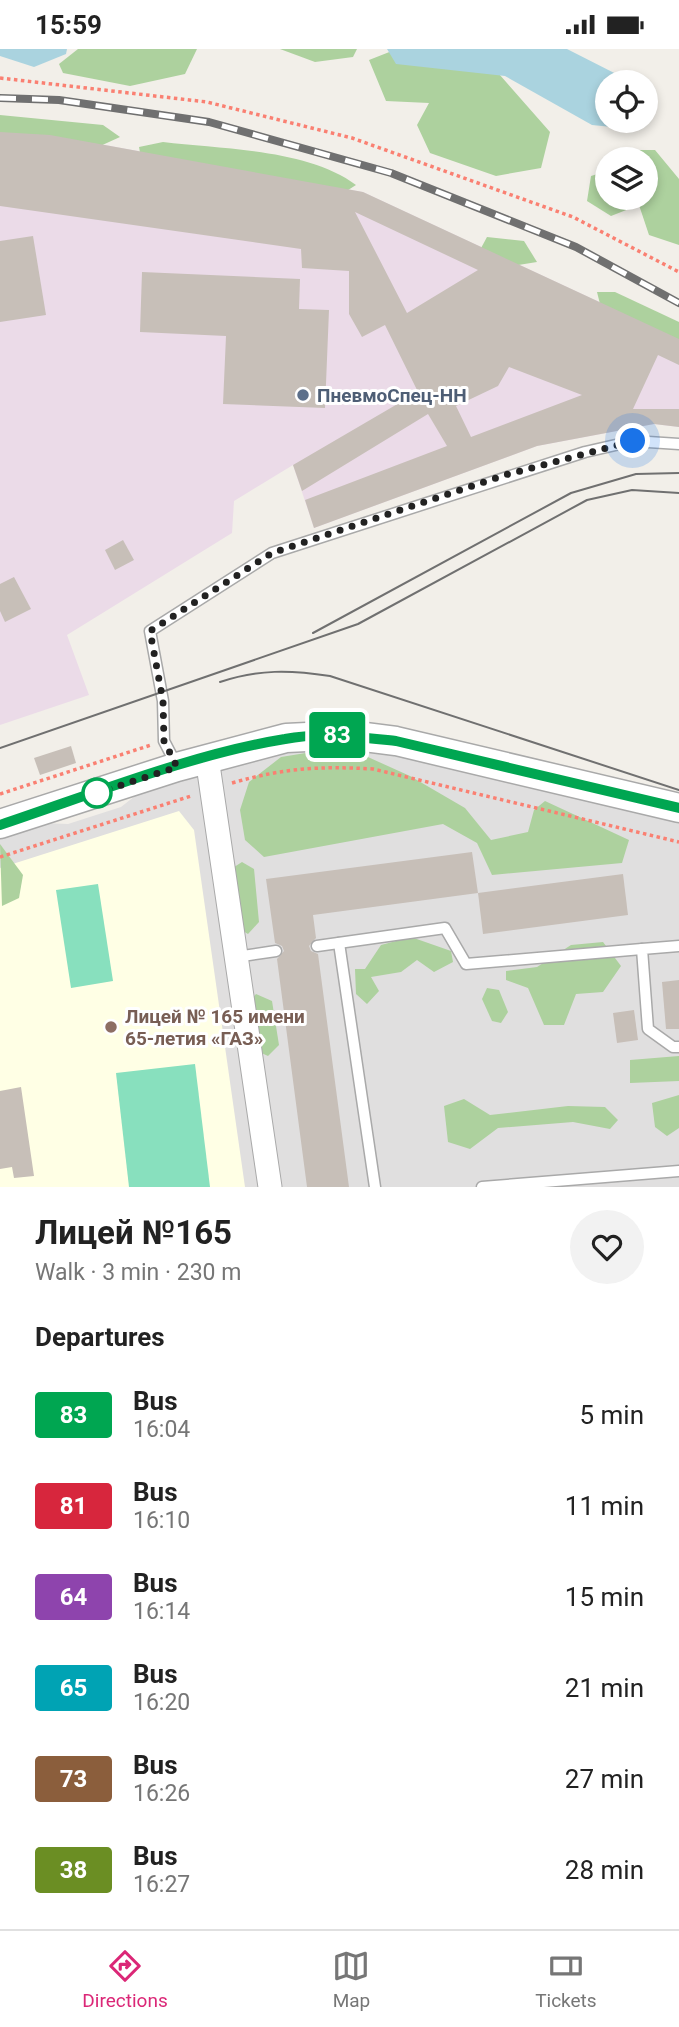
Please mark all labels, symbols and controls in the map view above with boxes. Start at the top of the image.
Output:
text: 15:59 [35,10,102,40]
map controls [595,70,658,210]
button: locate [595,70,658,133]
button: layers [595,147,658,210]
place label: ПневмоСпец-НН [317,384,467,407]
marker: ПневмоСпец-НН [295,387,311,403]
your location [615,423,650,458]
line badge: 83 [306,712,368,758]
text: 83 [323,721,351,749]
unlabelled marker [82,778,112,808]
place label: Лицей № 165 имени 65-летия «ГАЗ» [125,1005,305,1050]
marker: Лицей № 165 имени 65-летия «ГАЗ» [103,1019,119,1035]
button: heart [570,1210,644,1284]
text: Лицей №165 [35,1213,232,1252]
text: Walk · 3 min · 230 m [35,1259,241,1286]
text: Departures [35,1322,165,1352]
text: Bus [133,1386,178,1416]
text: 5 min [579,1400,644,1430]
text: 83 [60,1401,87,1429]
text: 16:04 [133,1416,190,1443]
text: Bus [133,1477,178,1507]
text: 11 min [565,1491,644,1521]
text: 81 [60,1492,87,1520]
text: 16:10 [133,1507,190,1534]
text: Bus [133,1568,178,1598]
text: 15 min [565,1582,644,1612]
text: 64 [60,1583,87,1611]
text: 16:14 [133,1598,190,1625]
text: Bus [133,1659,178,1689]
text: 21 min [565,1673,644,1703]
text: 65 [60,1674,87,1702]
text: 16:20 [133,1689,190,1716]
text: Bus [133,1750,178,1780]
text: 27 min [565,1764,644,1794]
text: 73 [60,1765,87,1793]
text: 16:26 [133,1780,190,1807]
text: Bus [133,1841,178,1871]
text: 28 min [565,1855,644,1885]
text: 38 [60,1856,87,1884]
text: 16:27 [133,1871,190,1898]
tab: Directions [82,1947,168,2012]
tab: Map [332,1947,370,2012]
tab: Tickets [535,1947,597,2012]

